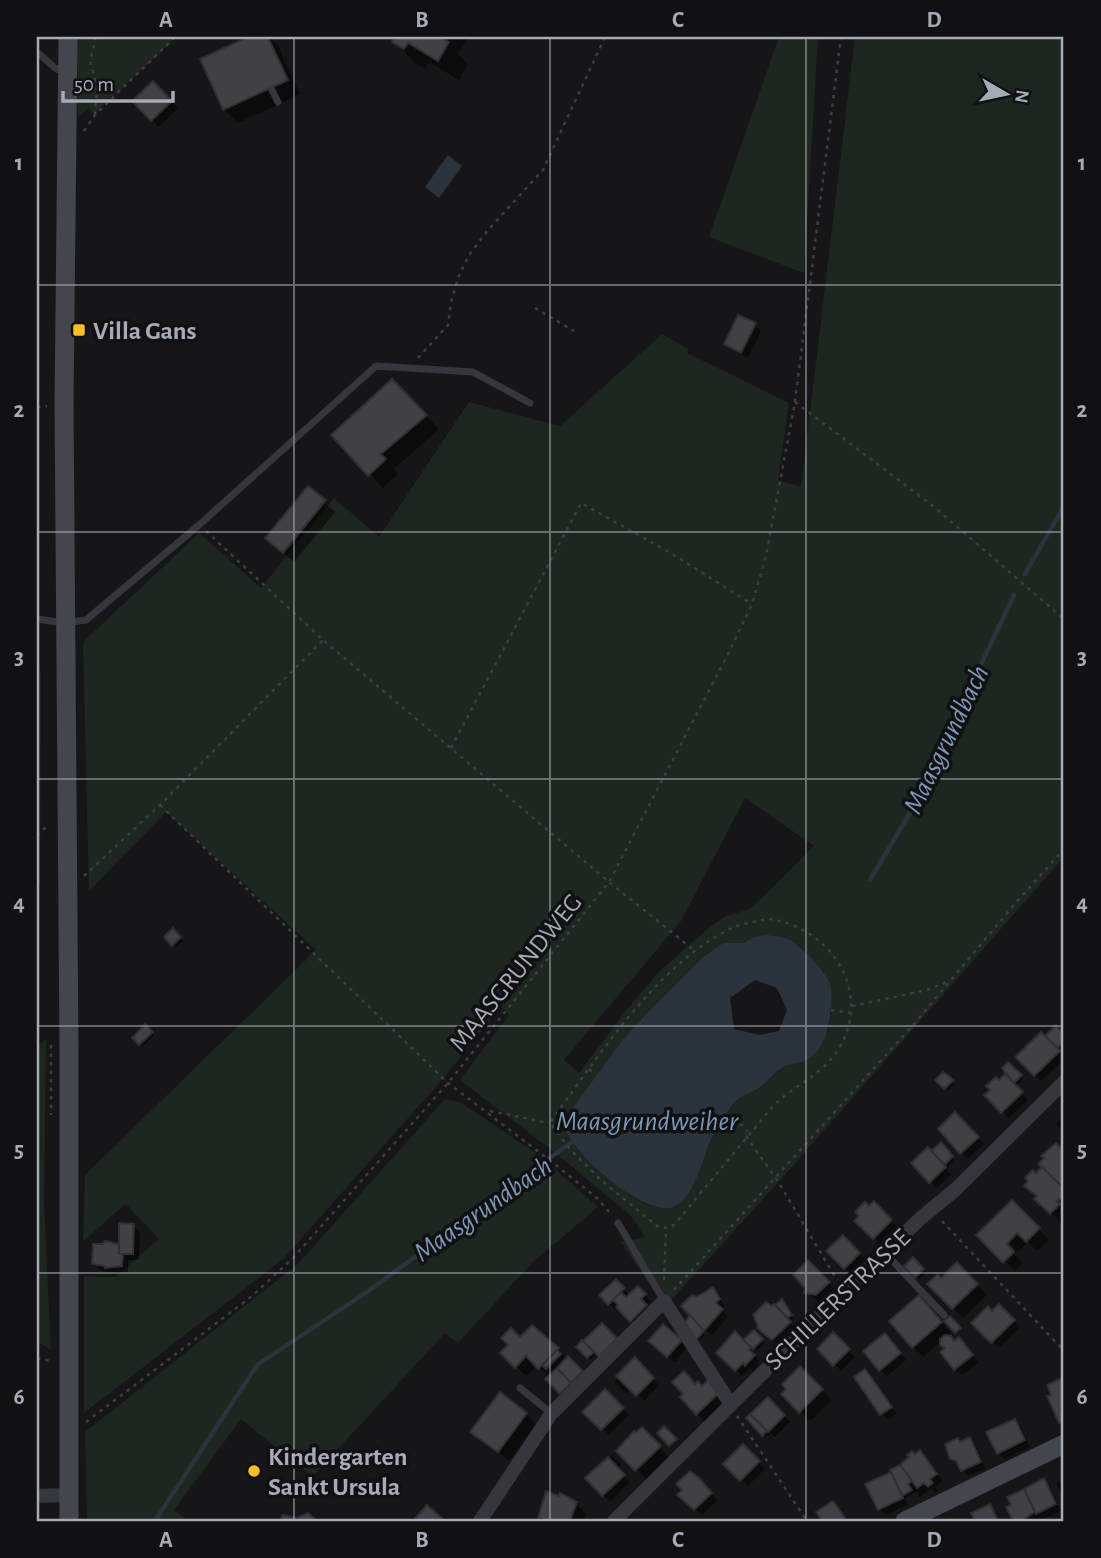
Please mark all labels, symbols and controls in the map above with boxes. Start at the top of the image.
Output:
text: A [159,9,173,32]
text: B [415,9,429,32]
text: C [672,9,684,32]
text: D [926,9,942,32]
scale bar [63,60,173,104]
north arrow [972,60,1042,130]
text: 50 m [74,74,114,95]
text: N [1011,88,1032,104]
text: 1 [15,152,23,175]
text: 1 [1078,152,1086,175]
place label: Villa Gans [93,318,197,344]
marker: Villa Gans [71,322,87,338]
text: 2 [14,399,25,422]
text: 2 [1077,399,1088,422]
text: 3 [14,646,24,669]
text: 3 [1077,646,1087,669]
water label: Maasgrundbach [899,661,995,818]
street label: MAASGRUNDWEG [445,889,587,1056]
text: 4 [13,892,25,915]
text: 4 [1076,892,1088,915]
water label: Maasgrundweiher [556,1108,739,1136]
text: 5 [14,1139,24,1162]
text: 5 [1077,1139,1087,1162]
water label: Maasgrundbach [409,1152,557,1267]
street label: SCHILLERSTRASSE [760,1224,915,1375]
text: 6 [13,1386,25,1409]
text: 6 [1076,1386,1088,1409]
place label: Kindergarten Sankt Ursula [268,1444,407,1500]
marker: Kindergarten Sankt Ursula [246,1463,262,1479]
text: A [159,1529,173,1552]
text: B [415,1529,429,1552]
text: C [672,1529,684,1552]
text: D [926,1529,942,1552]

